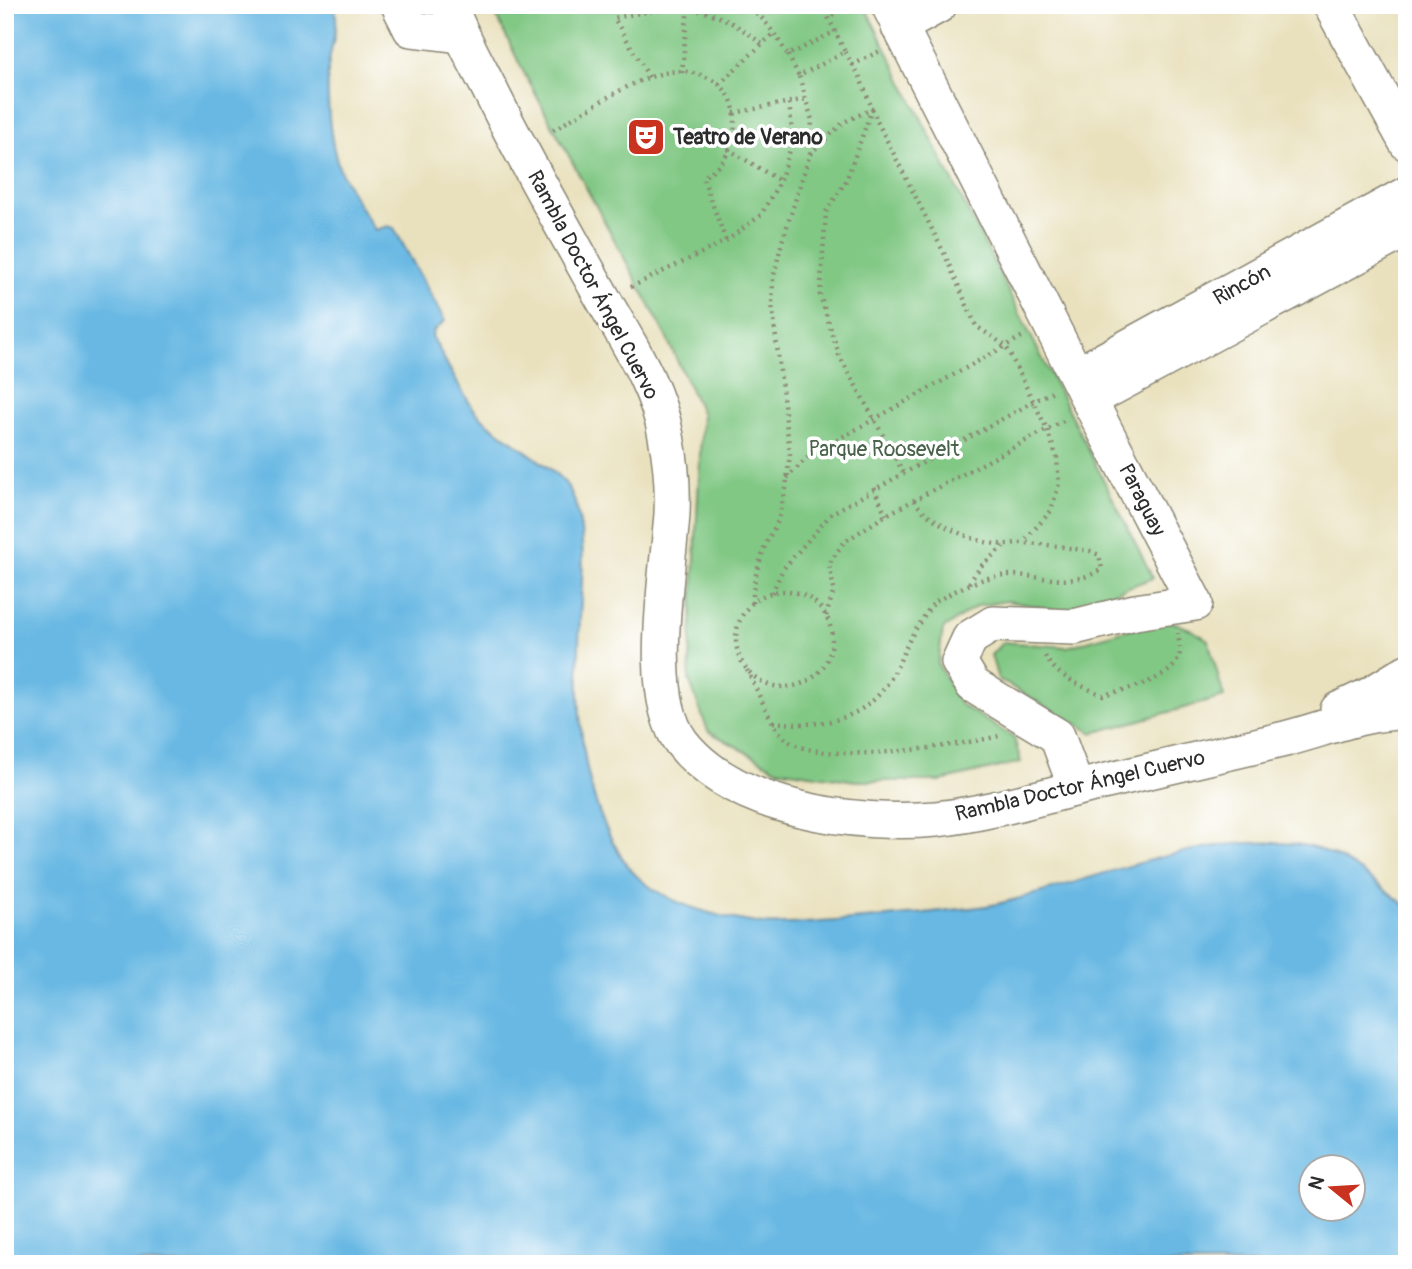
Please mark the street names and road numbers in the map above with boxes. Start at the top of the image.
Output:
street label: Rambla Doctor Ángel Cuervo [521,166,665,404]
street label: Rincón [1209,258,1275,312]
street label: Paraguay [1112,459,1172,541]
street label: Rambla Doctor Ángel Cuervo [952,744,1208,828]

